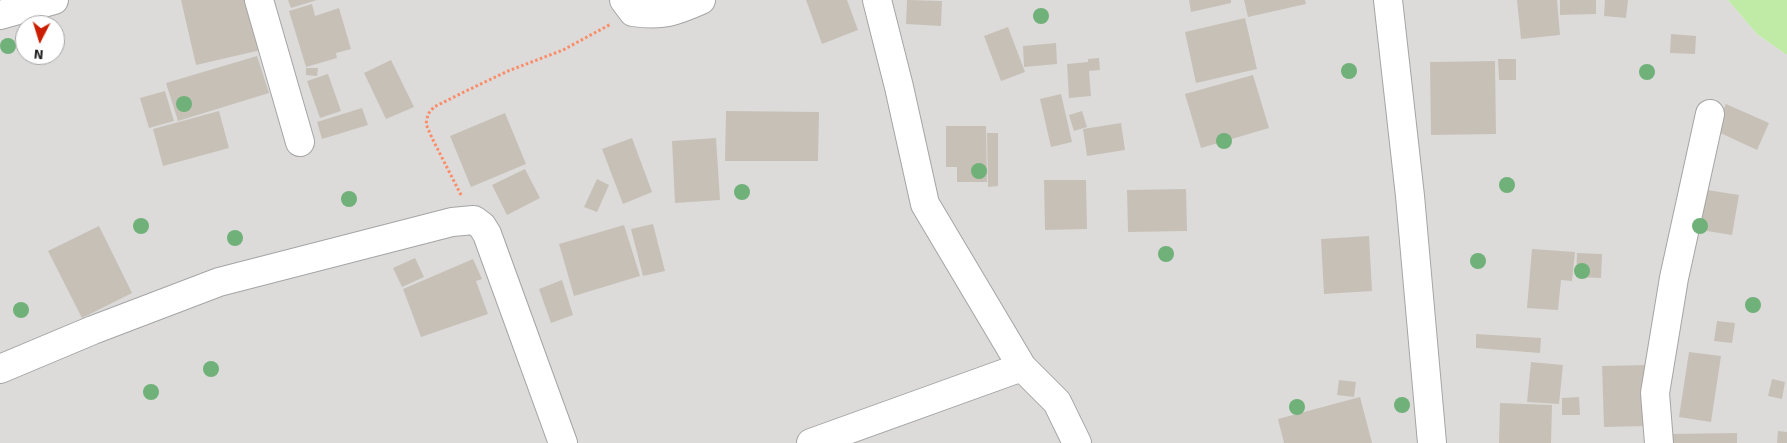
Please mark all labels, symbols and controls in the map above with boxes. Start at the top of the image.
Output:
north arrow [15,15,65,65]
text: N [33,46,44,63]

